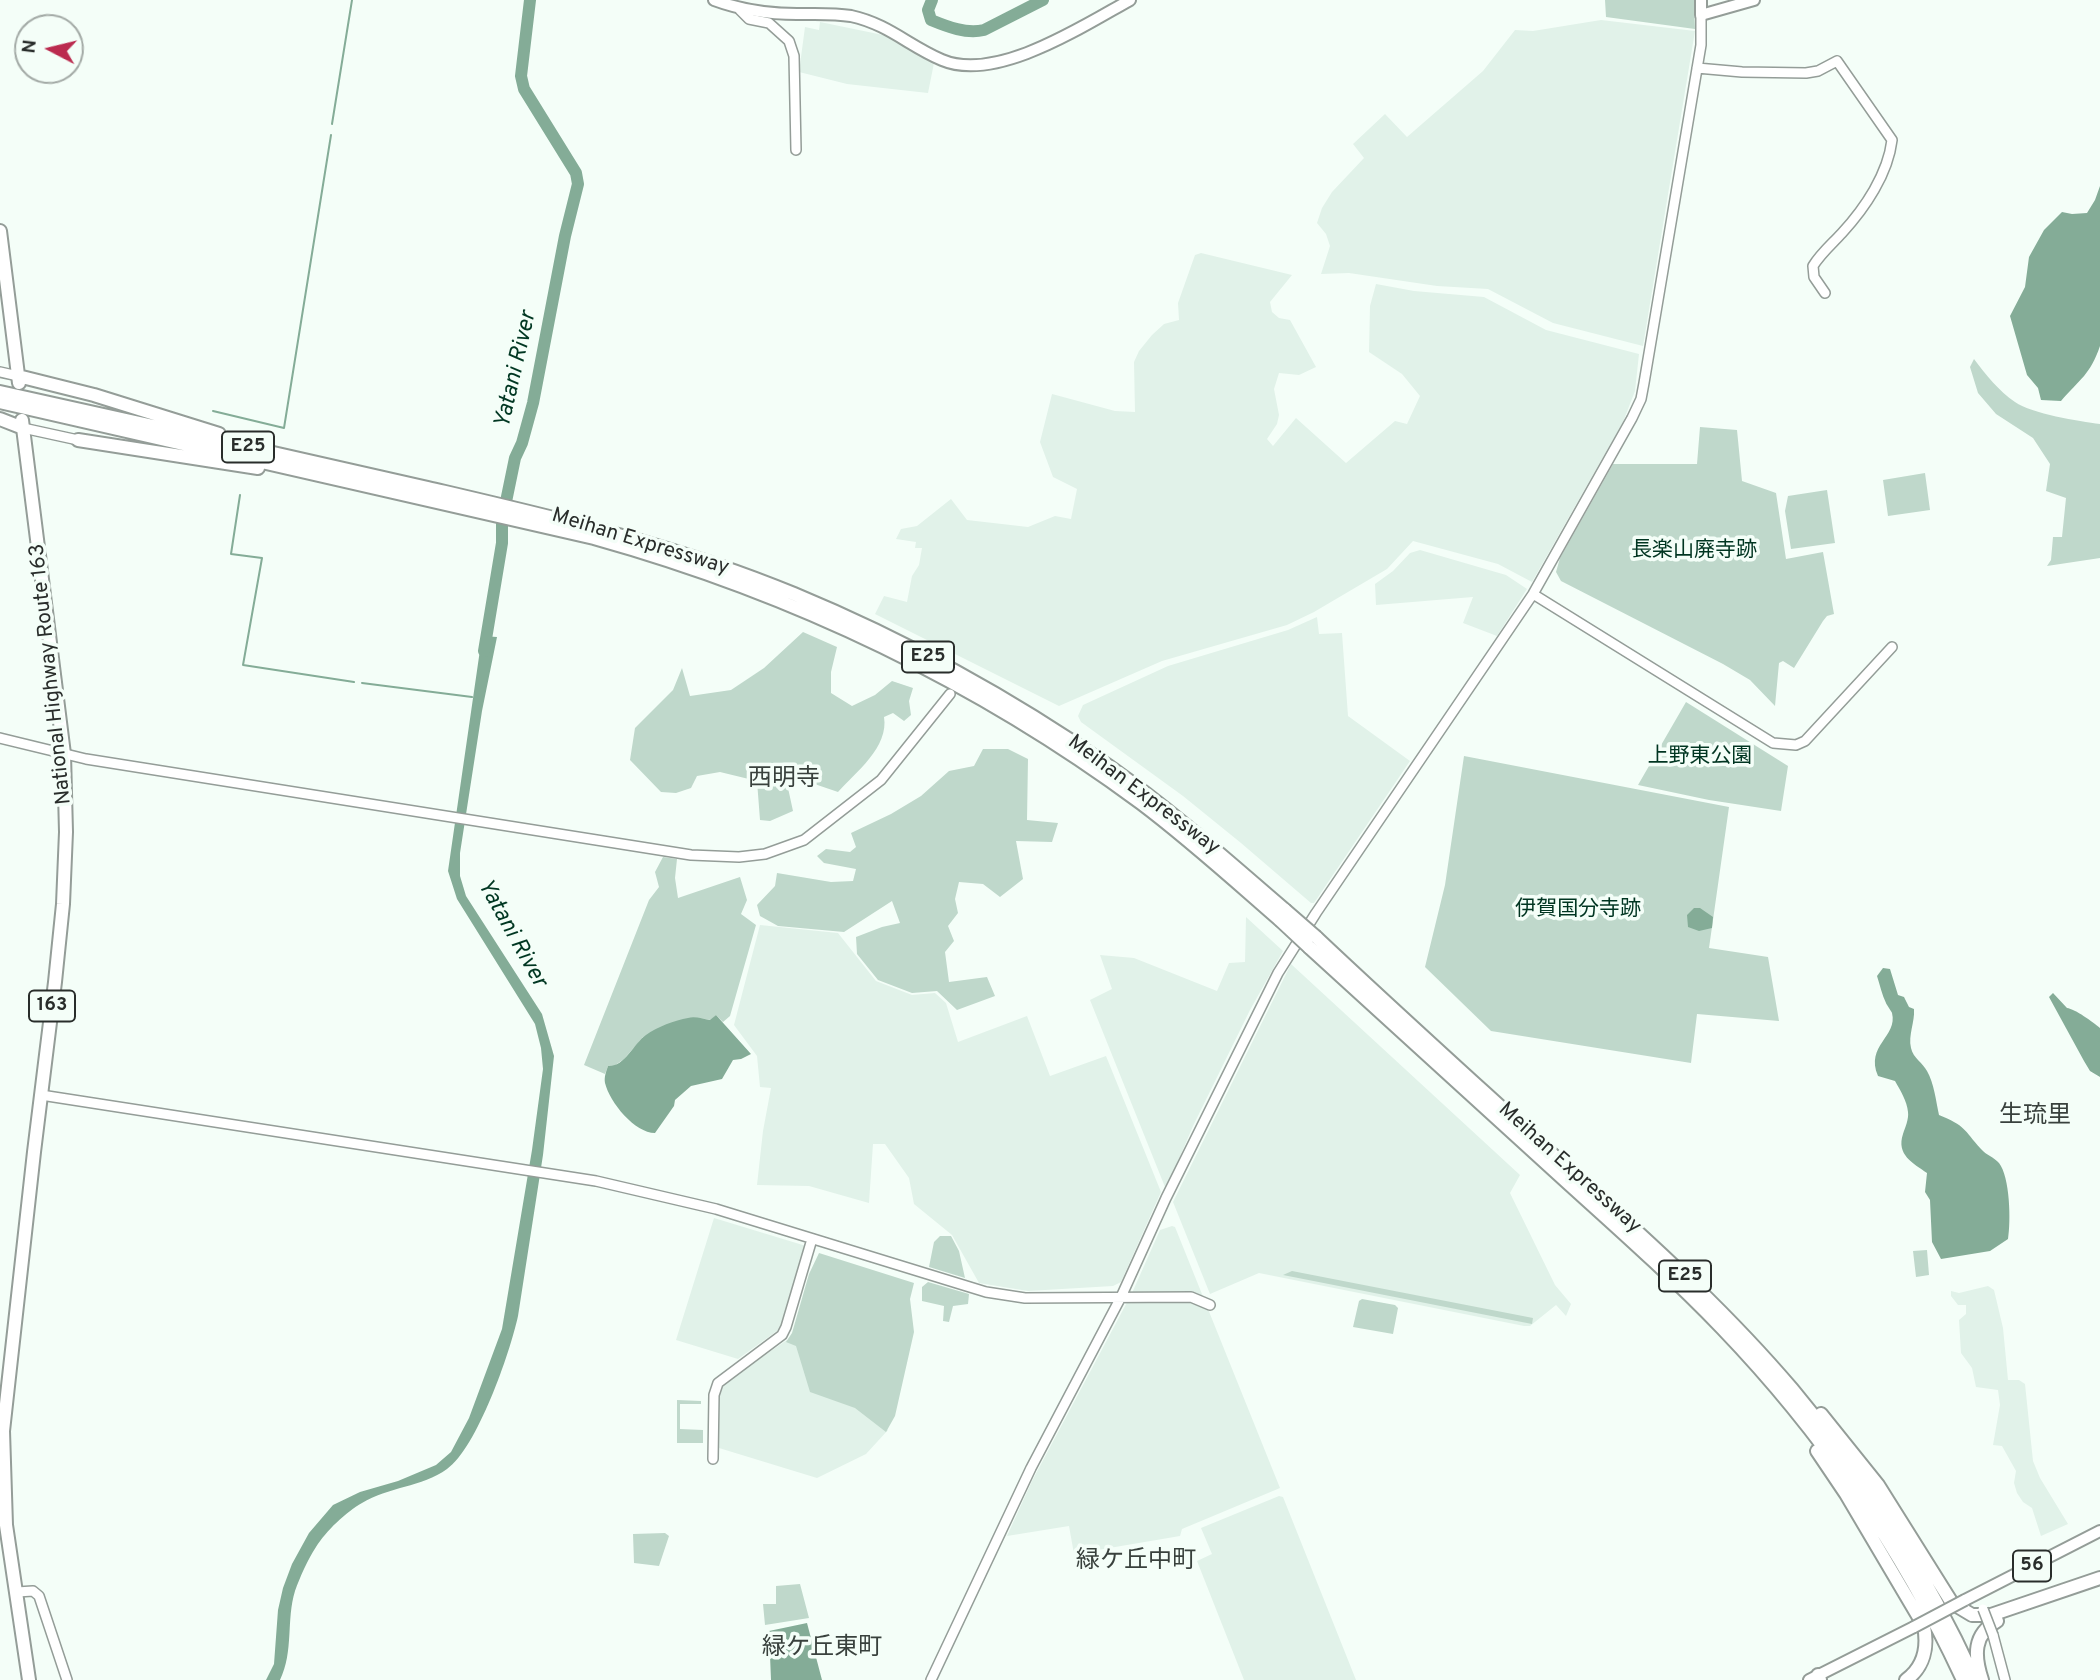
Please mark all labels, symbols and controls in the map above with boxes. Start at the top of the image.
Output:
north arrow [14,14,84,84]
text: N [17,38,43,55]
water label: Yatani River [490,309,544,431]
road number: E25 [222,432,274,462]
street label: Meihan Expressway [548,504,732,582]
park label: 長楽山廃寺跡 [1631,539,1757,565]
street label: National Highway Route 163 [26,542,78,806]
road number: E25 [902,642,954,672]
street label: Meihan Expressway [1062,731,1224,861]
park label: 上野東公園 [1648,745,1752,771]
district label: 西明寺 [748,766,820,794]
water label: Yatani River [470,875,552,993]
park label: 伊賀国分寺跡 [1515,898,1641,924]
road number: 163 [29,990,75,1022]
street label: Meihan Expressway [1492,1098,1646,1240]
district label: 生琉里 [1999,1103,2071,1131]
road number: E25 [1659,1260,1711,1292]
district label: 緑ケ丘中町 [1076,1548,1196,1576]
road number: 56 [2013,1550,2051,1582]
district label: 緑ケ丘東町 [762,1635,882,1663]

